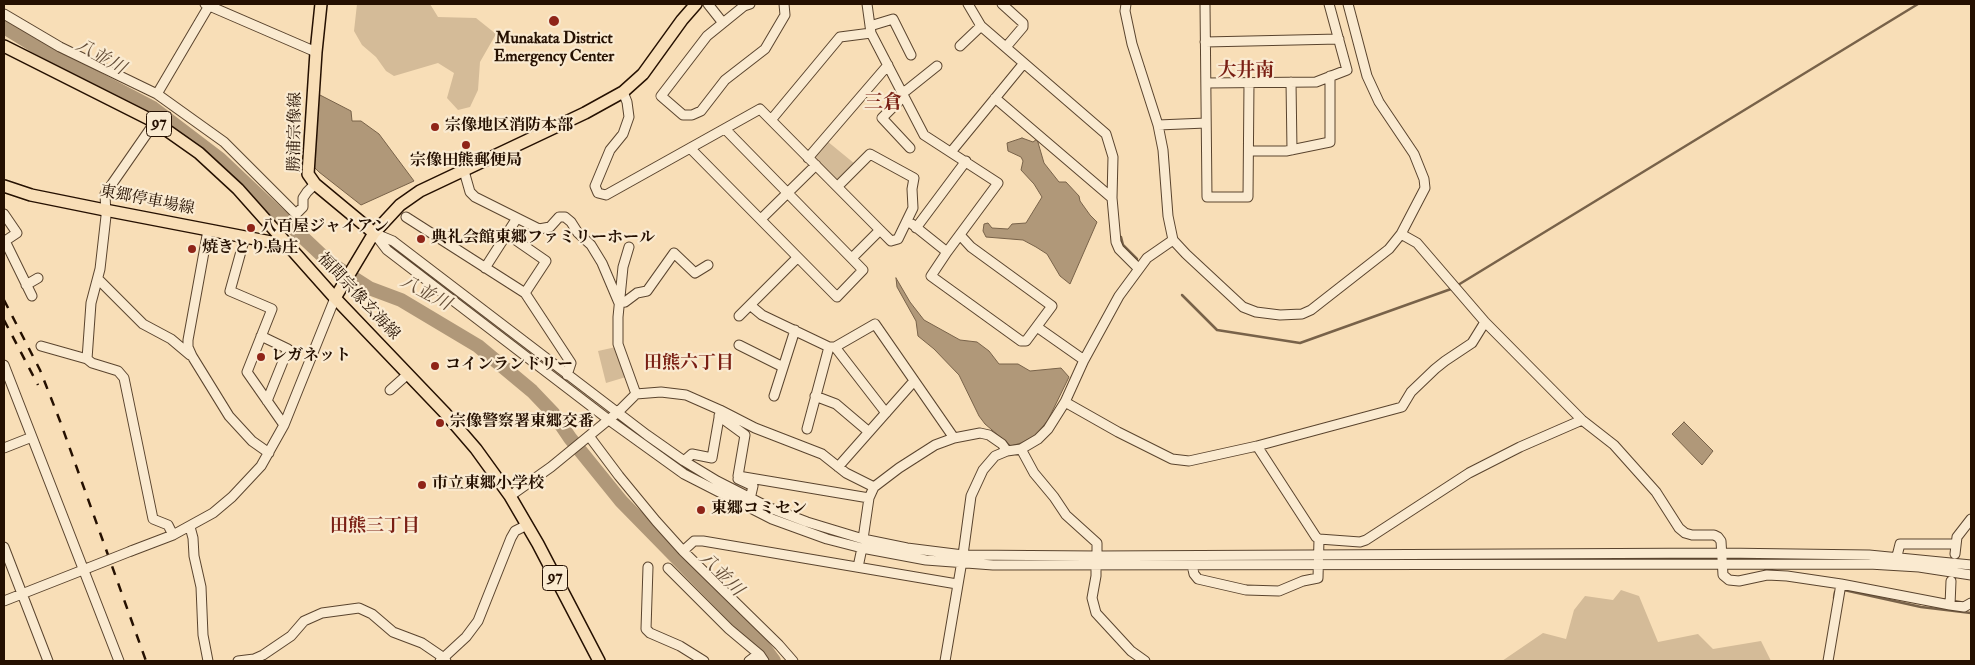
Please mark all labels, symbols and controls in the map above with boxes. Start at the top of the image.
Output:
marker: Munakata District Emergency Center [547,14,561,28]
place label: Munakata District Emergency Center [494,30,614,68]
water label: 八並川 [71,35,129,81]
district label: 大井南 [1218,61,1274,83]
street label: 勝浦宗像線 [286,92,306,172]
district label: 三倉 [864,93,902,115]
road number: 97 [146,112,172,136]
place label: 宗像地区消防本部 [445,117,573,137]
marker: 宗像地区消防本部 [429,121,441,133]
marker: 宗像田熊郵便局 [460,139,472,151]
place label: 宗像田熊郵便局 [410,152,522,172]
street label: 東郷停車場線 [98,182,196,220]
place label: 八百屋ジャイアン [261,218,389,238]
marker: 八百屋ジャイアン [245,222,257,234]
place label: 典礼会館東郷ファミリーホール [431,229,655,249]
marker: 典礼会館東郷ファミリーホール [415,233,427,245]
place label: 焼きとり鳥庄 [202,239,298,259]
marker: 焼きとり鳥庄 [186,243,198,255]
street label: 福間宗像玄海線 [313,249,403,345]
water label: 八並川 [396,272,454,316]
place label: レガネット [271,347,351,367]
marker: レガネット [255,351,267,363]
district label: 田熊六丁目 [644,353,734,375]
place label: コインランドリー [445,356,573,376]
marker: コインランドリー [429,360,441,372]
place label: 宗像警察署東郷交番 [450,413,594,433]
marker: 宗像警察署東郷交番 [434,417,446,429]
place label: 市立東郷小学校 [432,475,544,495]
marker: 市立東郷小学校 [416,479,428,491]
place label: 東郷コミセン [711,500,807,520]
marker: 東郷コミセン [695,504,707,516]
district label: 田熊三丁目 [330,516,420,538]
water label: 八並川 [693,548,747,602]
road number: 97 [542,566,568,590]

